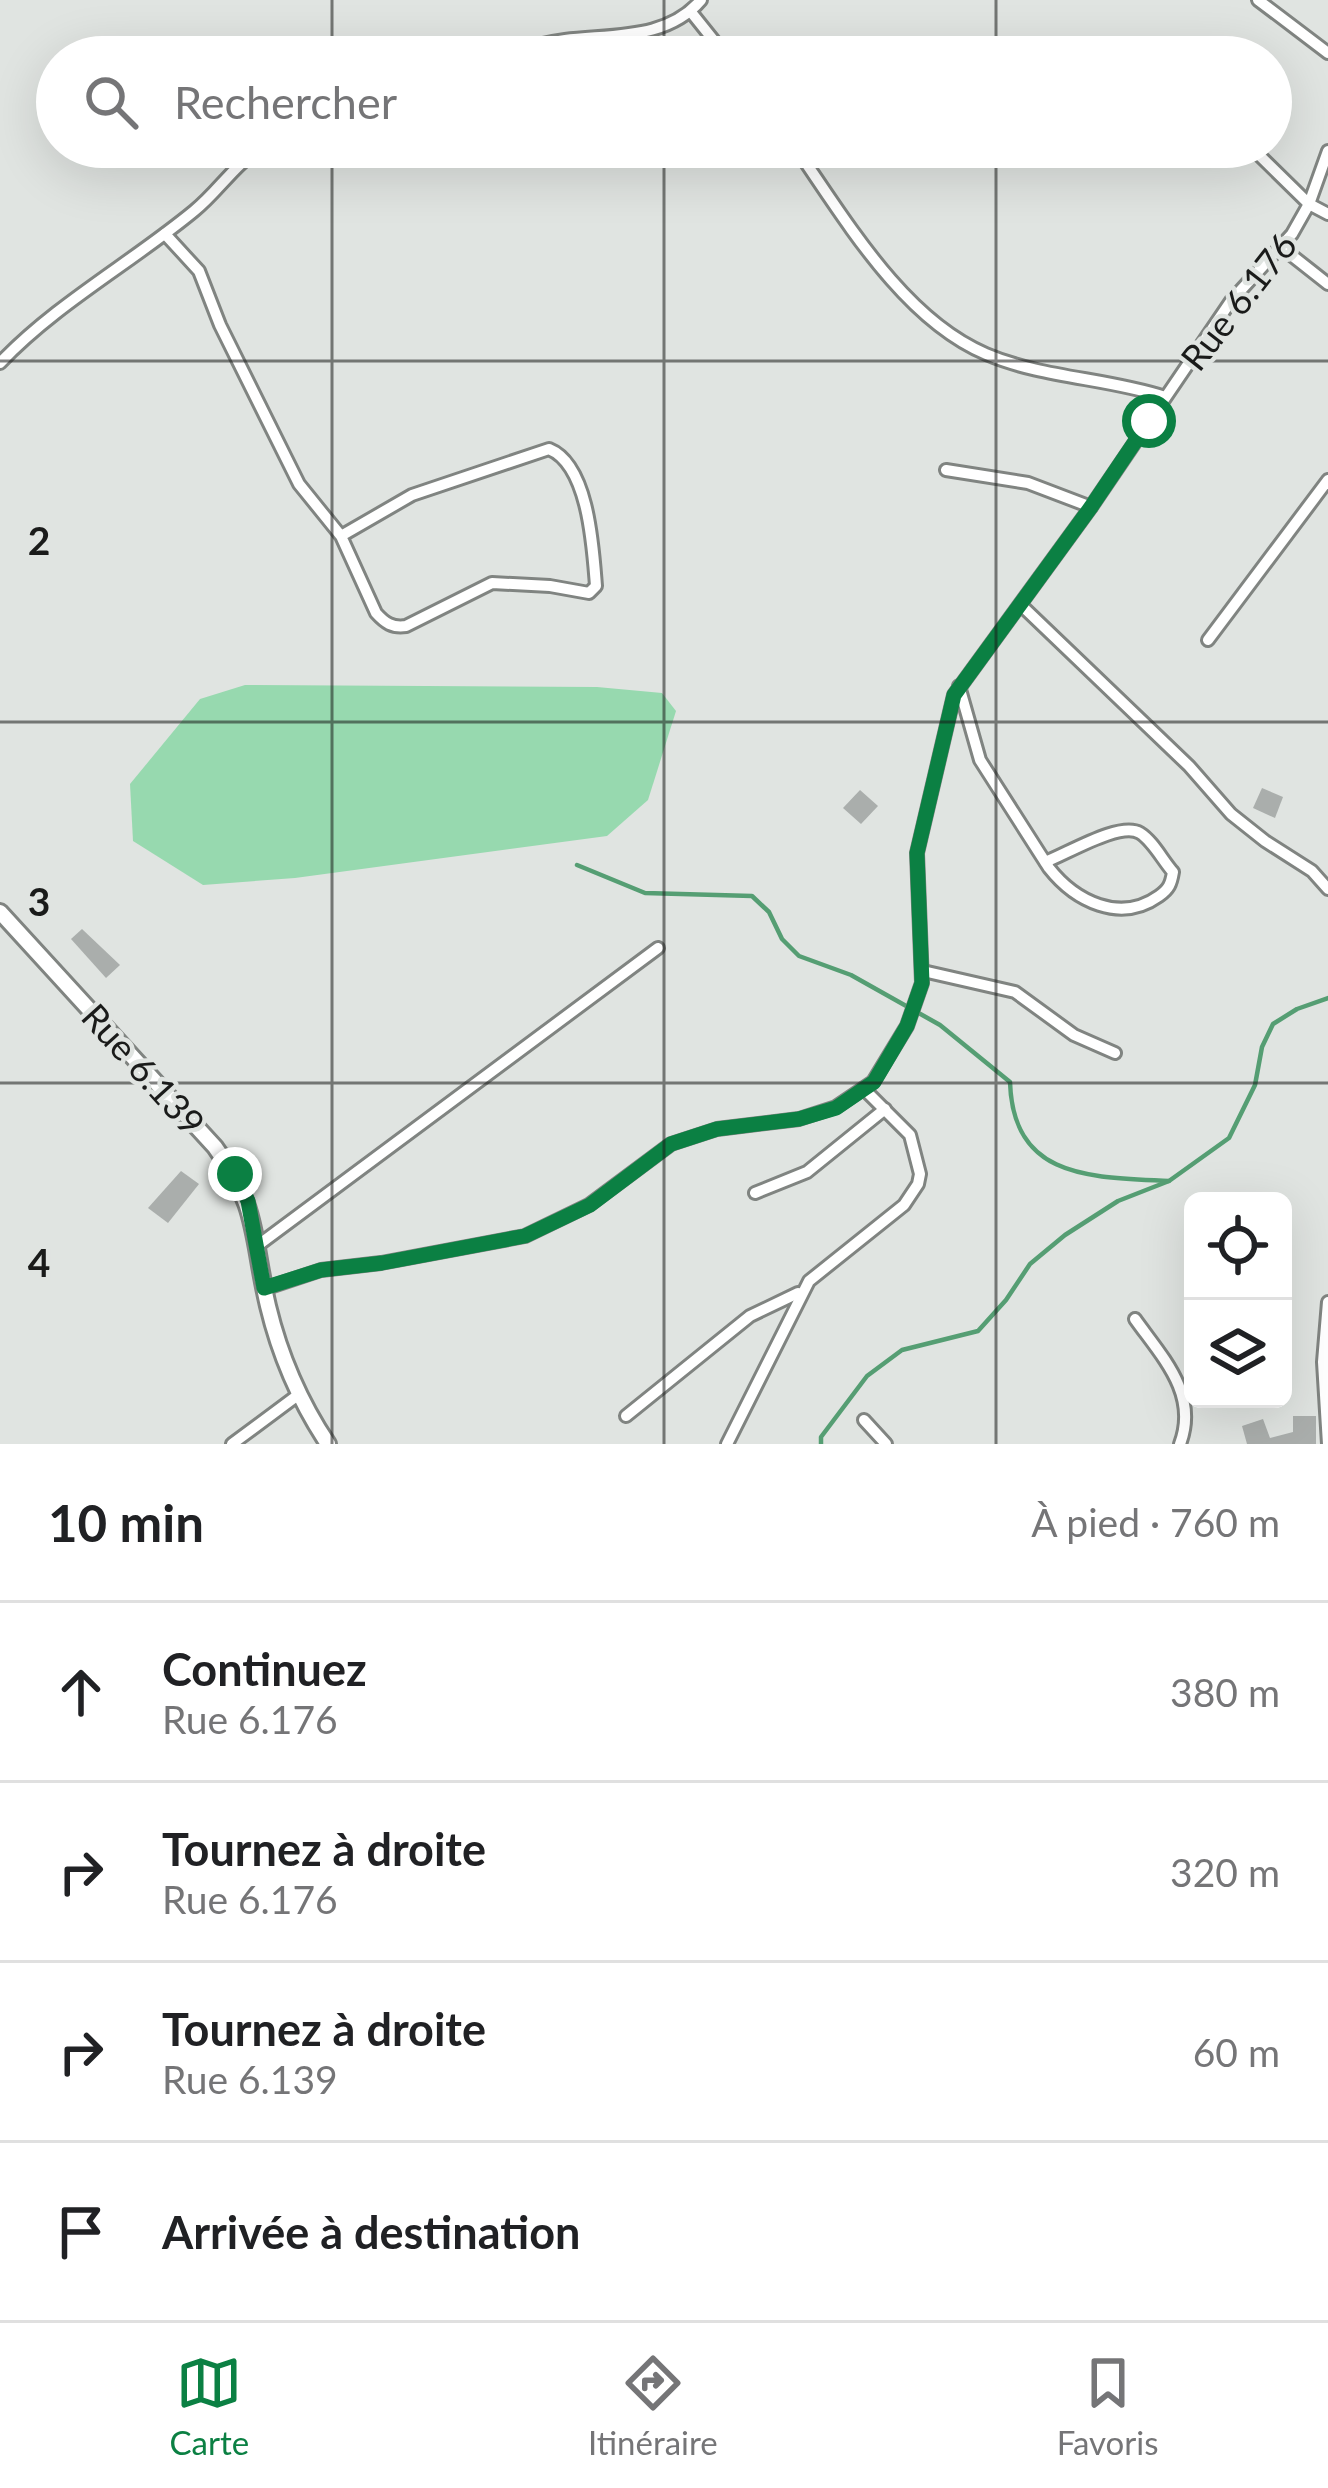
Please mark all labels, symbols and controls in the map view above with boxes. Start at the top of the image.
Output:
search box [36,36,1292,168]
icon: search [78,69,144,135]
text: Rechercher [174,75,397,129]
street label: Rue 6.176 [1171,224,1305,378]
route start [1122,394,1176,448]
text: 2 [28,517,50,563]
text: 3 [28,878,50,924]
street label: Rue 6.139 [73,994,215,1144]
route end [208,1147,262,1201]
map controls [1184,1192,1292,1408]
button: locate [1184,1192,1292,1300]
text: 4 [28,1239,50,1285]
button: layers [1184,1300,1292,1408]
text: 10 min [48,1492,204,1553]
text: À pied · 760 m [1031,1499,1280,1545]
text: Continuez [162,1642,367,1696]
icon: ahead [48,1659,114,1725]
text: 380 m [1170,1669,1280,1715]
text: Rue 6.176 [162,1696,338,1742]
text: Tournez à droite [162,1822,486,1876]
icon: right [48,1839,114,1905]
text: 320 m [1170,1849,1280,1895]
text: Rue 6.176 [162,1876,338,1922]
text: Tournez à droite [162,2002,486,2056]
icon: right [48,2019,114,2085]
text: 60 m [1193,2029,1280,2075]
text: Rue 6.139 [162,2056,338,2102]
icon: arrive [48,2199,114,2265]
text: Arrivée à destination [162,2205,580,2259]
tab: Carte [169,2350,249,2462]
tab: Itinéraire [588,2350,718,2462]
tab: Favoris [1057,2350,1159,2462]

